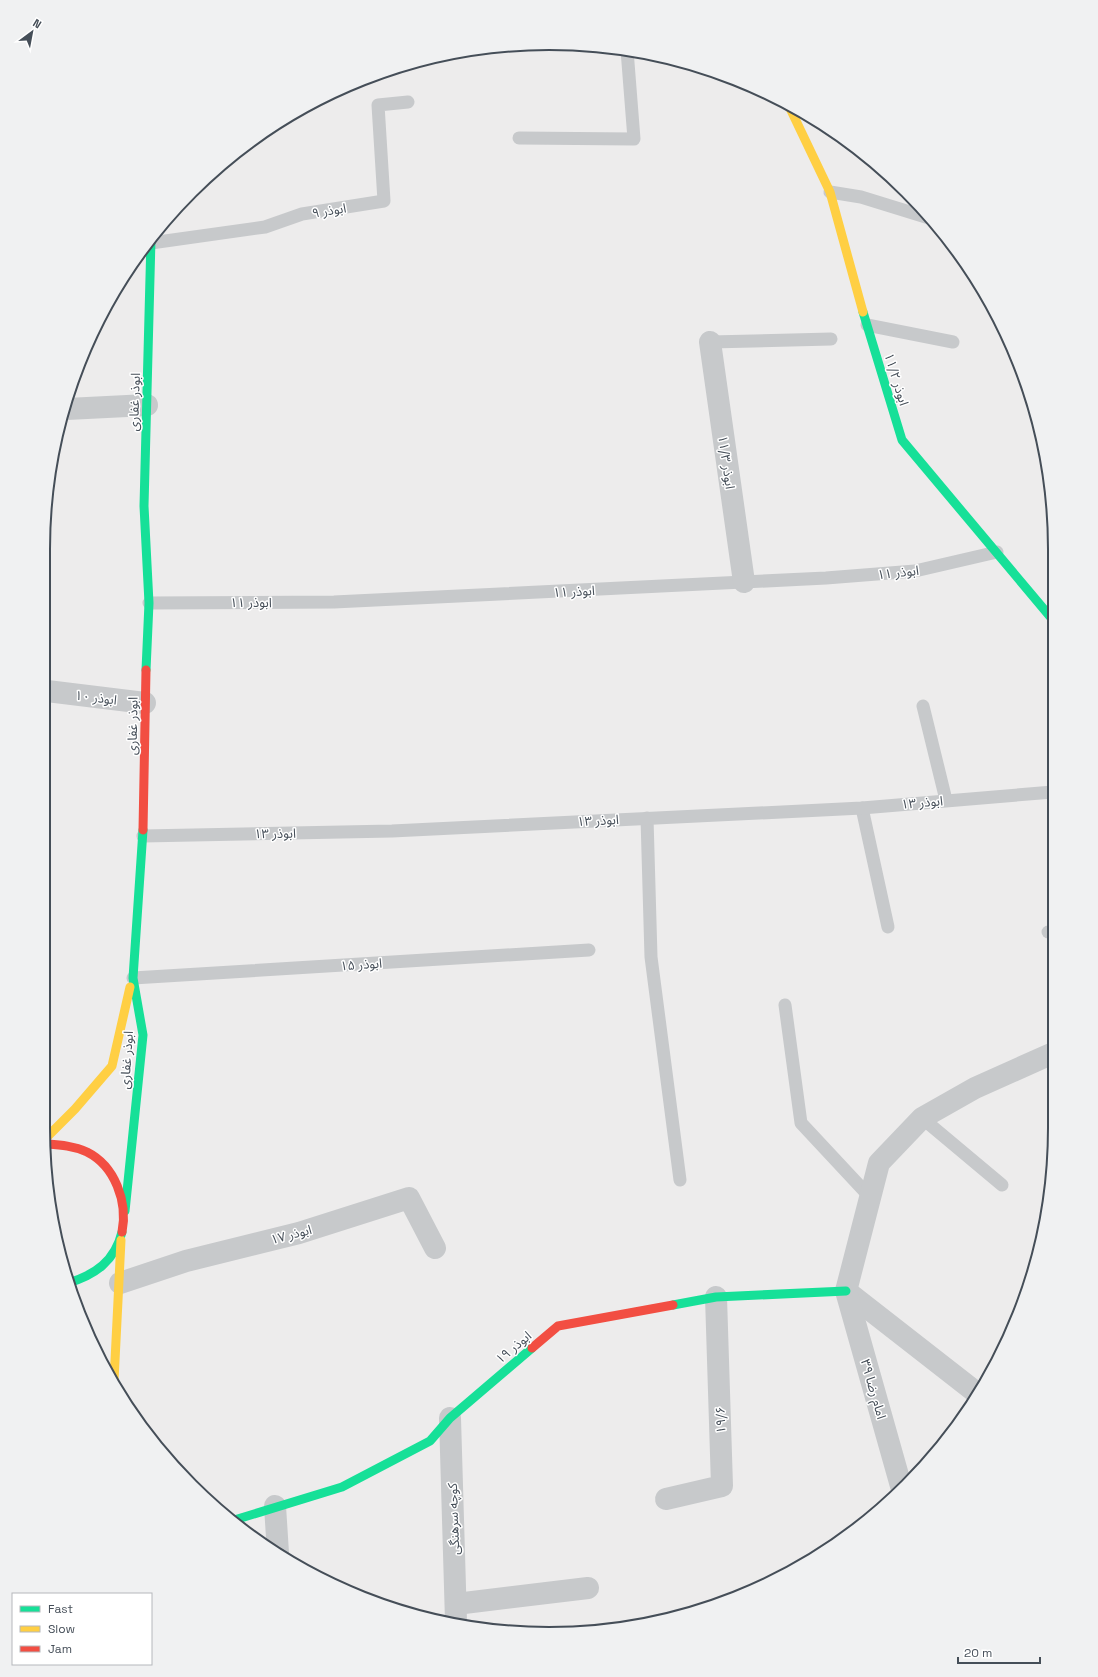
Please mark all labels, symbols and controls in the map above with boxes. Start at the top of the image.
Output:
north arrow [12,12,52,52]
text: N [30,16,44,31]
street label: ابوذر ۹ [311,199,347,222]
street label: ابوذر ۱۱/۲ [880,351,913,408]
street label: ابوذر غفاری [125,373,144,432]
street label: ابوذر ۱۱/۳ [714,434,739,490]
street label: ابوذر ۱۱ [876,562,920,583]
street label: ابوذر ۱۱ [553,582,595,601]
street label: ابوذر ۱۱ [230,594,272,611]
street label: ابوذر ۱۰ [74,687,118,708]
street label: ابوذر غفاری [123,697,142,755]
street label: ابوذر ۱۳ [900,792,944,813]
street label: ابوذر ۱۳ [577,811,619,830]
street label: ابوذر ۱۳ [254,825,296,842]
street label: ابوذر ۱۵ [340,955,383,974]
street label: ابوذر غفاری [116,1030,137,1090]
street label: ابوذر ۱۷ [269,1221,314,1248]
street label: ابوذر ۱۹ [492,1327,535,1367]
street label: امام رضا ۳۹ [856,1357,890,1421]
street label: ۱۹/۶ [712,1406,729,1434]
street label: کوچه سرهنگی [444,1482,464,1555]
legend [12,1593,152,1665]
text: Fast [48,1601,73,1617]
text: Slow [48,1621,75,1637]
scale bar [958,1639,1040,1665]
text: Jam [48,1641,72,1657]
text: 20 m [964,1645,992,1661]

